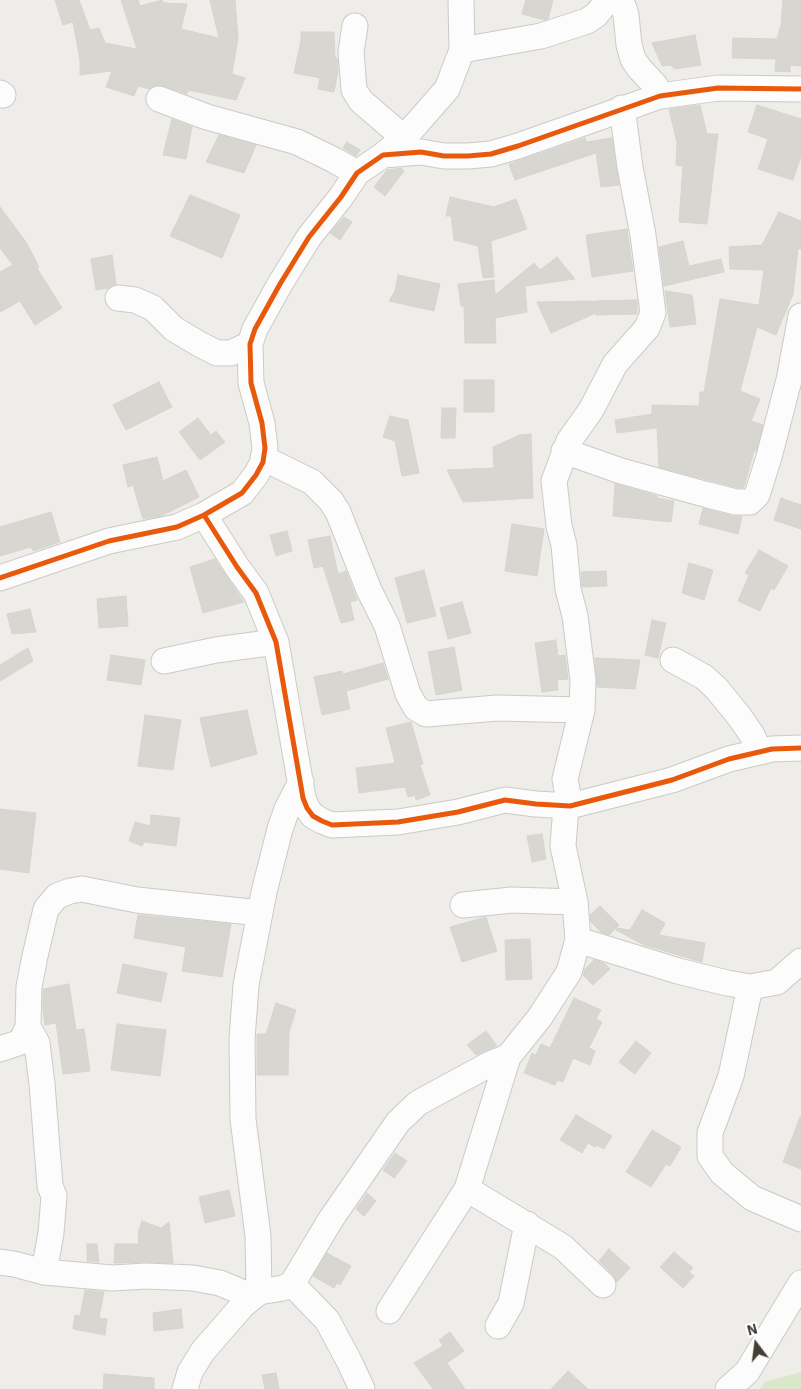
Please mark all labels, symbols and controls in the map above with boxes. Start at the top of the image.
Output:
north arrow [731,1319,781,1369]
text: N [745,1320,759,1340]

